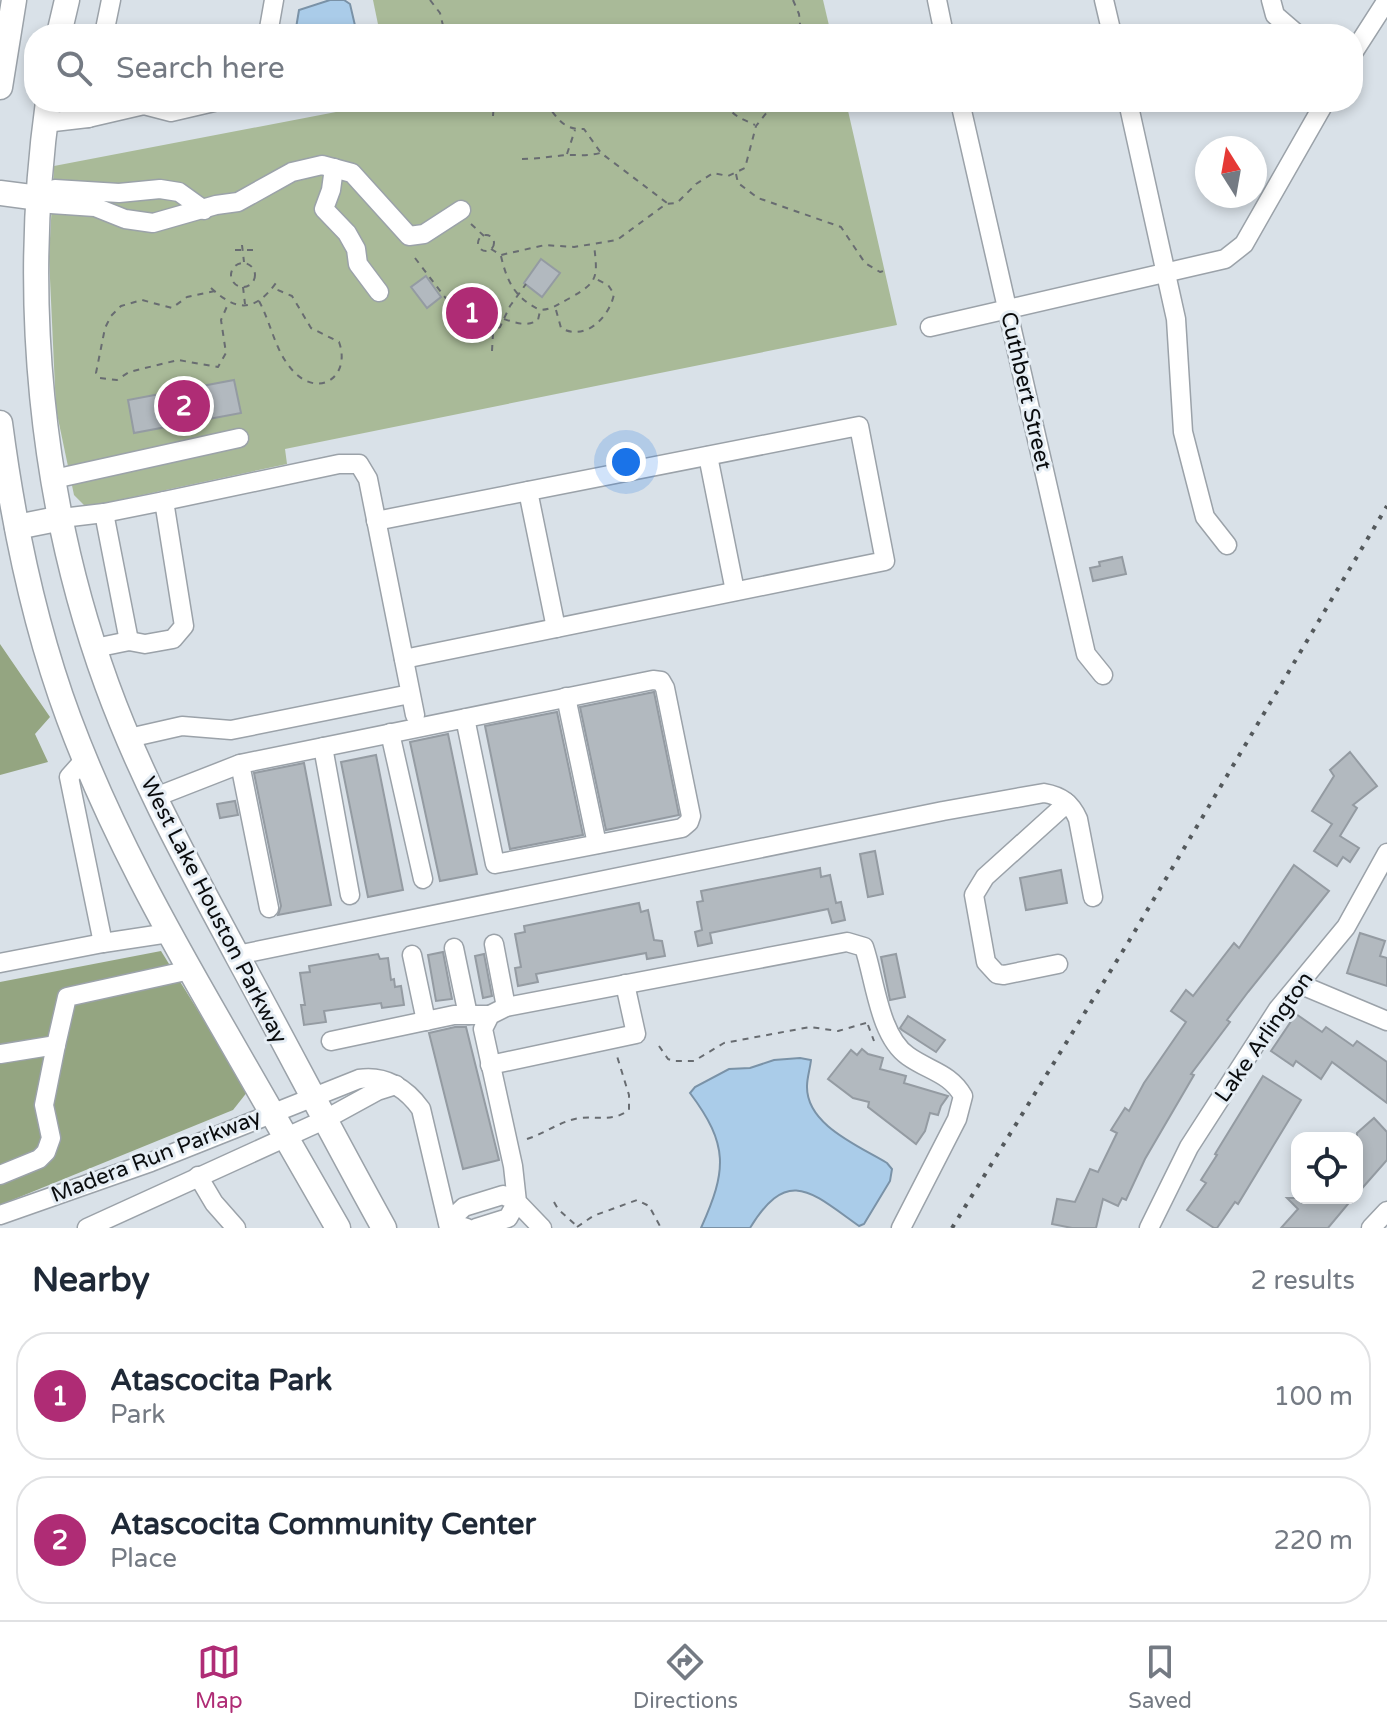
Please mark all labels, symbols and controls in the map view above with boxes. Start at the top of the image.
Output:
search box [24,24,1363,112]
icon: search [52,46,96,90]
text: Search here [116,50,285,87]
north arrow [1195,136,1267,208]
pin: 1 [446,283,498,343]
street label: Cuthbert Street [995,309,1057,473]
pin: 2 [158,376,210,436]
your location [606,442,646,482]
street label: West Lake Houston Parkway [135,772,293,1048]
street label: Lake Arlington [1209,967,1319,1107]
street label: Madera Run Parkway [47,1104,265,1208]
map controls [1291,1132,1363,1204]
button: locate [1291,1132,1363,1204]
text: Nearby [32,1260,150,1301]
text: 2 results [1250,1265,1355,1296]
text: Atascocita Park [110,1362,332,1399]
text: 1 [52,1381,68,1412]
text: 100 m [1273,1381,1353,1412]
text: Park [110,1399,166,1430]
text: Atascocita Community Center [110,1506,536,1543]
text: 2 [52,1525,68,1556]
text: 220 m [1273,1525,1353,1556]
text: Place [110,1543,177,1574]
tab: Map [195,1640,243,1714]
tab: Directions [633,1640,738,1714]
tab: Saved [1128,1640,1192,1714]

